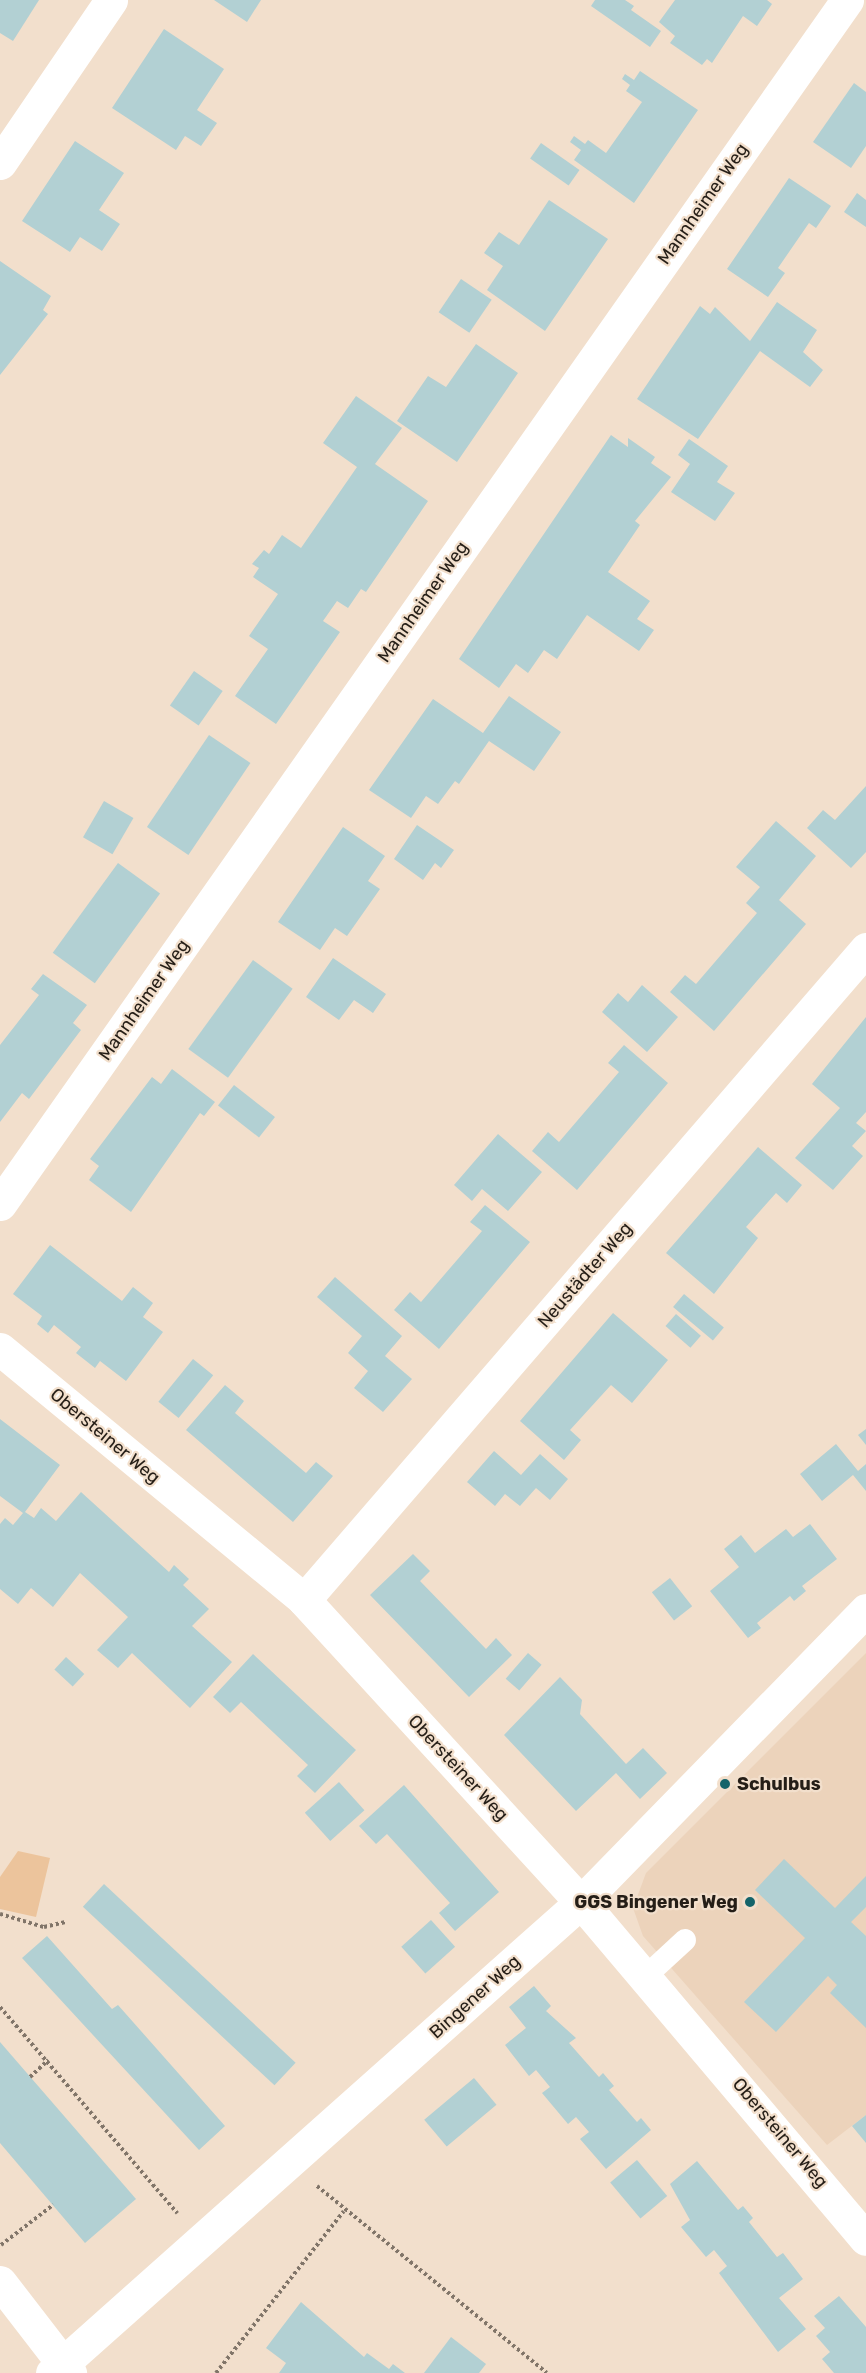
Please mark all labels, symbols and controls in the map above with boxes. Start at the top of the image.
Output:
street label: Mannheimer Weg [653,139,753,269]
street label: Mannheimer Weg [373,537,473,667]
street label: Mannheimer Weg [94,935,194,1065]
street label: Neustädter Weg [533,1218,637,1332]
street label: Obersteiner Weg [45,1384,165,1488]
street label: Obersteiner Weg [403,1710,513,1826]
place label: Schulbus [737,1773,821,1795]
marker: Schulbus [718,1777,732,1791]
place label: GGS Bingener Weg [574,1891,738,1913]
marker: GGS Bingener Weg [743,1895,757,1909]
street label: Bingener Weg [425,1950,525,2044]
street label: Obersteiner Weg [728,2073,832,2193]

